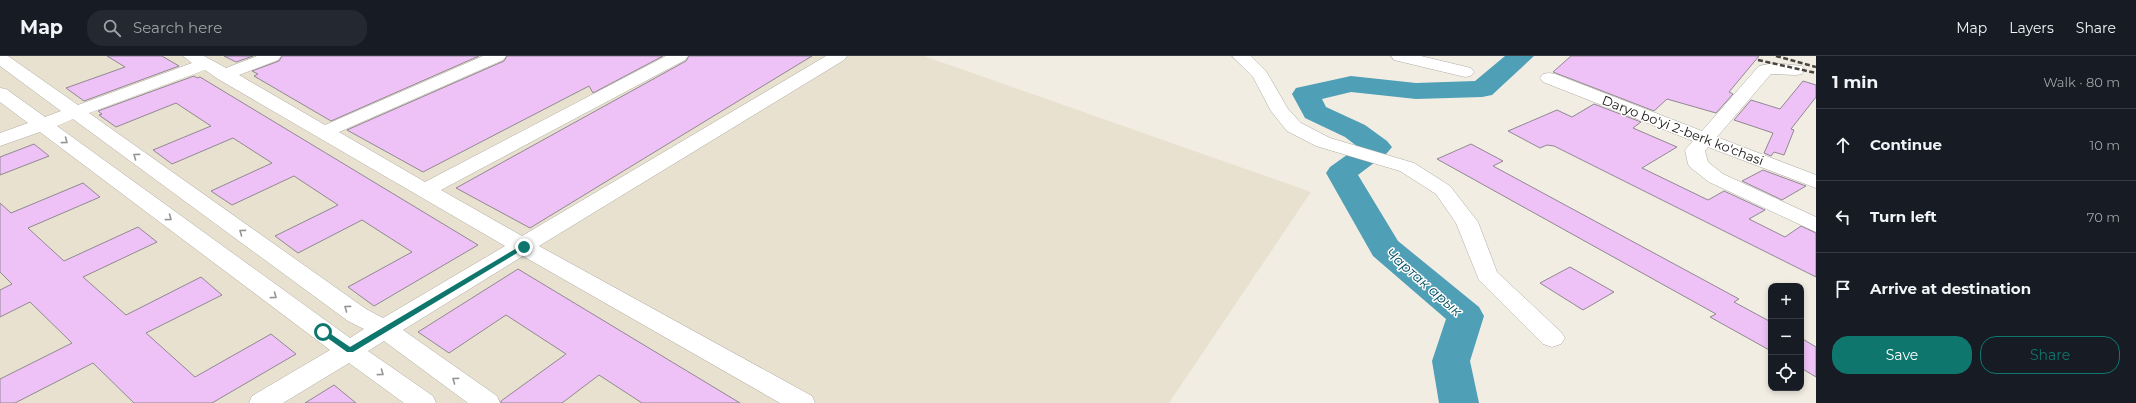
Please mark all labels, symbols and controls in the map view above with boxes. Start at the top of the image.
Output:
search box [87,10,367,46]
text: Map [20,16,63,39]
icon: search [101,17,123,39]
text: Search here [133,18,222,37]
text: Map [1956,19,1987,37]
text: Layers [2009,19,2054,37]
text: Share [2076,19,2116,37]
text: 1 min [1832,72,1878,92]
text: Walk · 80 m [2043,74,2120,90]
street label: Daryo bo'yi 2-berk ko'chasi [1600,92,1766,168]
icon: ahead [1832,134,1854,156]
text: Continue [1870,135,1942,154]
one-way arrow [61,136,68,144]
text: 10 m [2090,137,2120,153]
one-way arrow [133,153,140,161]
icon: left [1832,206,1854,228]
text: Turn left [1870,207,1937,226]
text: 70 m [2087,209,2120,225]
one-way arrow [165,213,172,220]
one-way arrow [239,230,246,237]
route end [515,238,533,256]
water label: Чартак арык [1382,244,1467,321]
icon: arrive [1832,278,1854,300]
text: Arrive at destination [1870,279,2031,298]
map controls [1768,283,1804,391]
button: + [1768,283,1804,319]
one-way arrow [269,291,276,298]
one-way arrow [345,306,352,313]
button: − [1768,319,1804,355]
route start [314,323,332,341]
button: Save [1832,336,1972,374]
button: Share [1980,336,2120,374]
button: locate [1768,355,1804,391]
one-way arrow [377,368,384,375]
one-way arrow [452,377,459,385]

